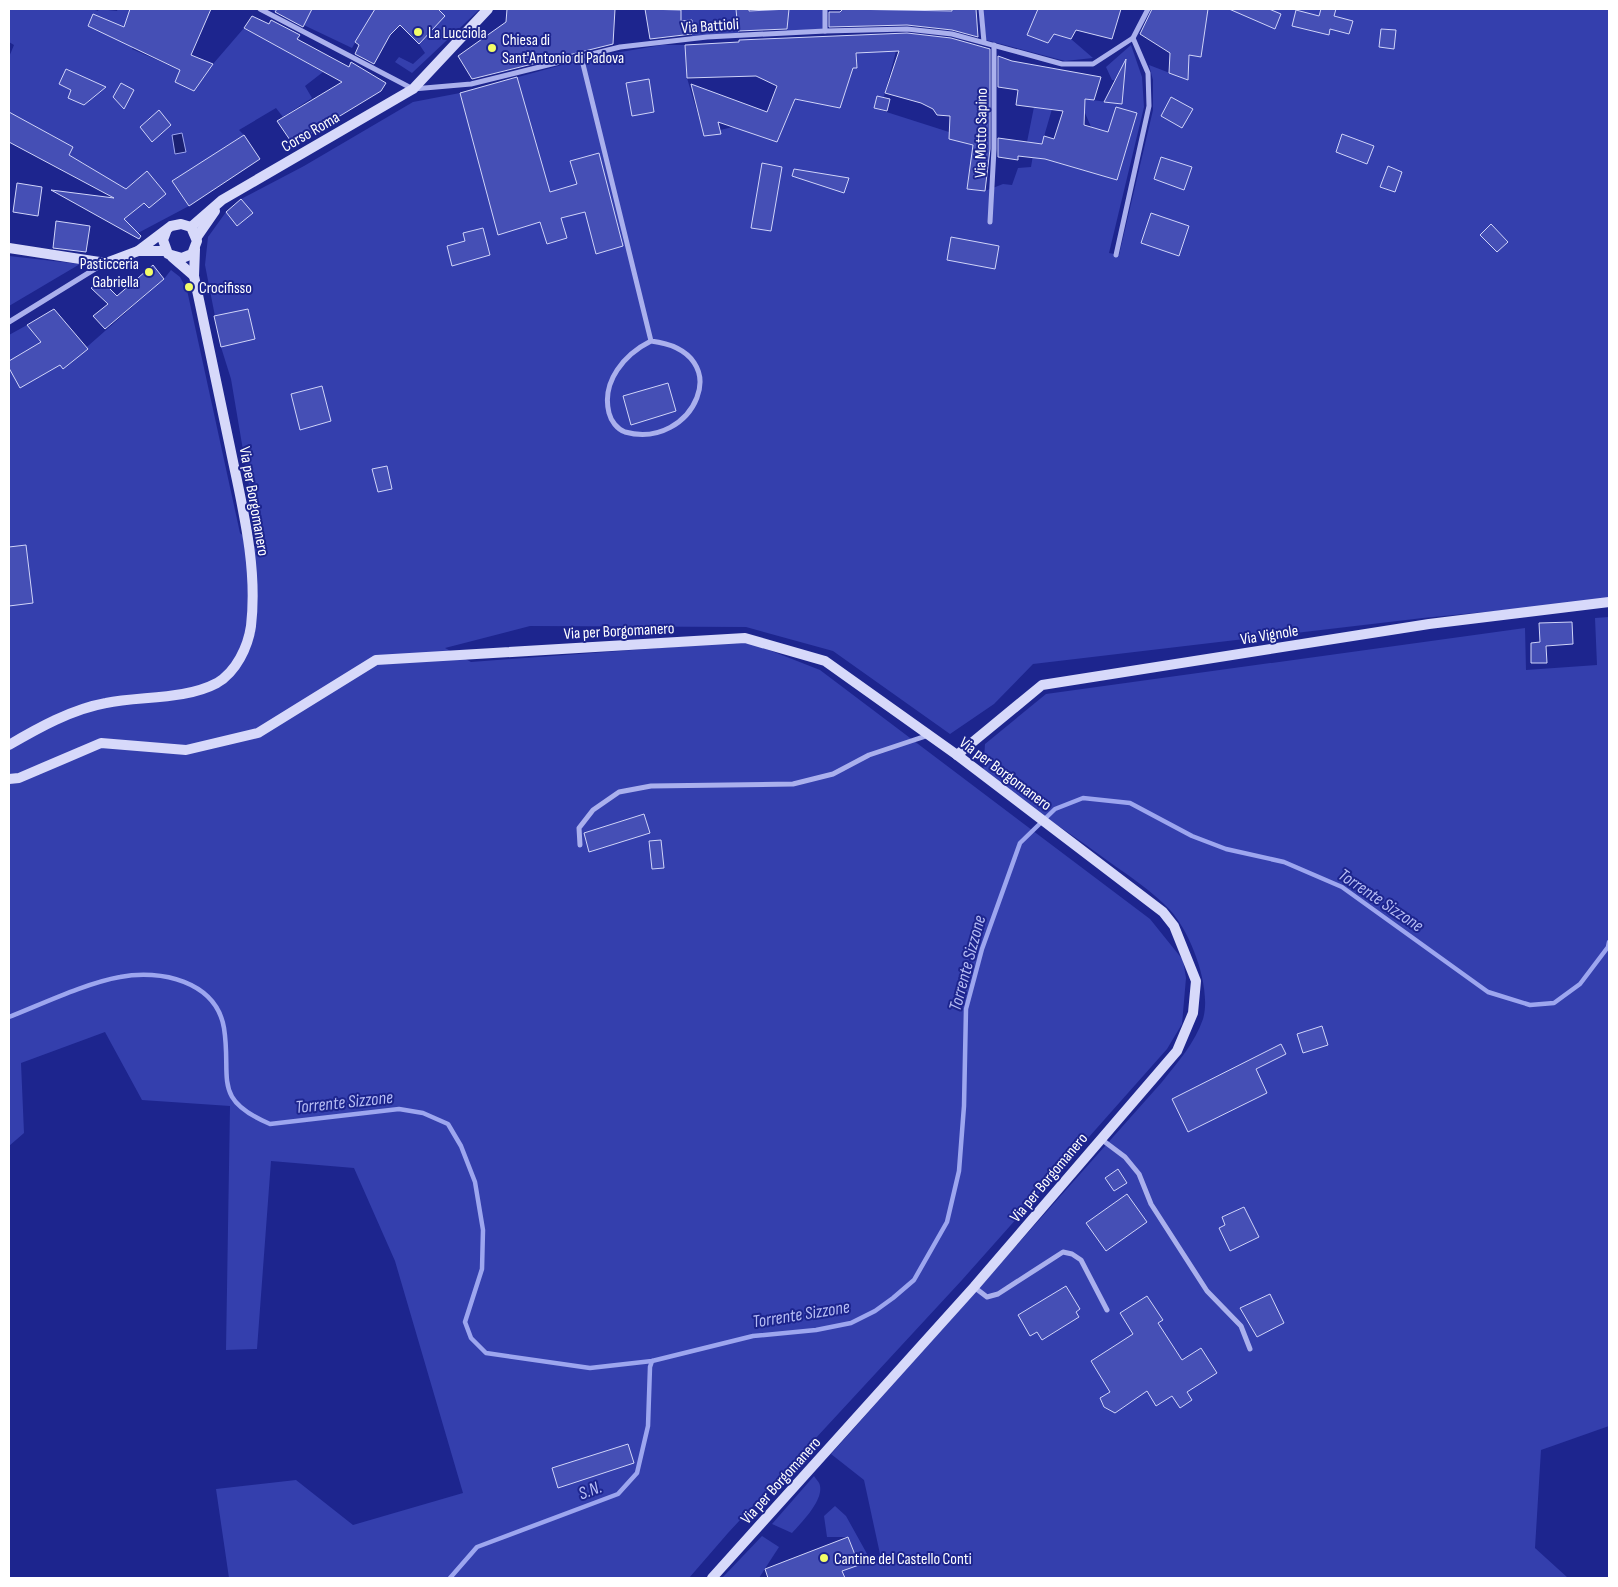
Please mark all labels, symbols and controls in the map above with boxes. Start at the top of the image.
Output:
street label: Via Battioli [681,15,740,38]
place label: La Lucciola [428,24,487,43]
marker: La Lucciola [412,26,424,38]
place label: Chiesa di Sant'Antonio di Padova [502,31,624,68]
marker: Chiesa di Sant'Antonio di Padova [486,42,498,54]
street label: Via Motto Sapino [971,88,992,178]
street label: Corso Roma [278,108,343,156]
place label: Pasticceria Gabriella [80,255,139,292]
marker: Pasticceria Gabriella [143,266,155,278]
place label: Crocifisso [199,279,252,298]
marker: Crocifisso [183,281,195,293]
street label: Via per Borgomanero [235,445,272,557]
street label: Via per Borgomanero [563,619,675,644]
street label: Via Vignole [1239,622,1300,649]
street label: Via per Borgomanero [955,733,1055,815]
water label: Torrente Sizzone [1334,864,1427,937]
water label: Torrente Sizzone [945,913,990,1013]
water label: Torrente Sizzone [294,1087,394,1118]
street label: Via per Borgomanero [1006,1129,1092,1226]
water label: Torrente Sizzone [751,1296,851,1333]
street label: Via per Borgomanero [737,1434,825,1528]
water label: S.N. [576,1476,605,1504]
place label: Cantine del Castello Conti [834,1550,972,1569]
marker: Cantine del Castello Conti [818,1552,830,1564]

